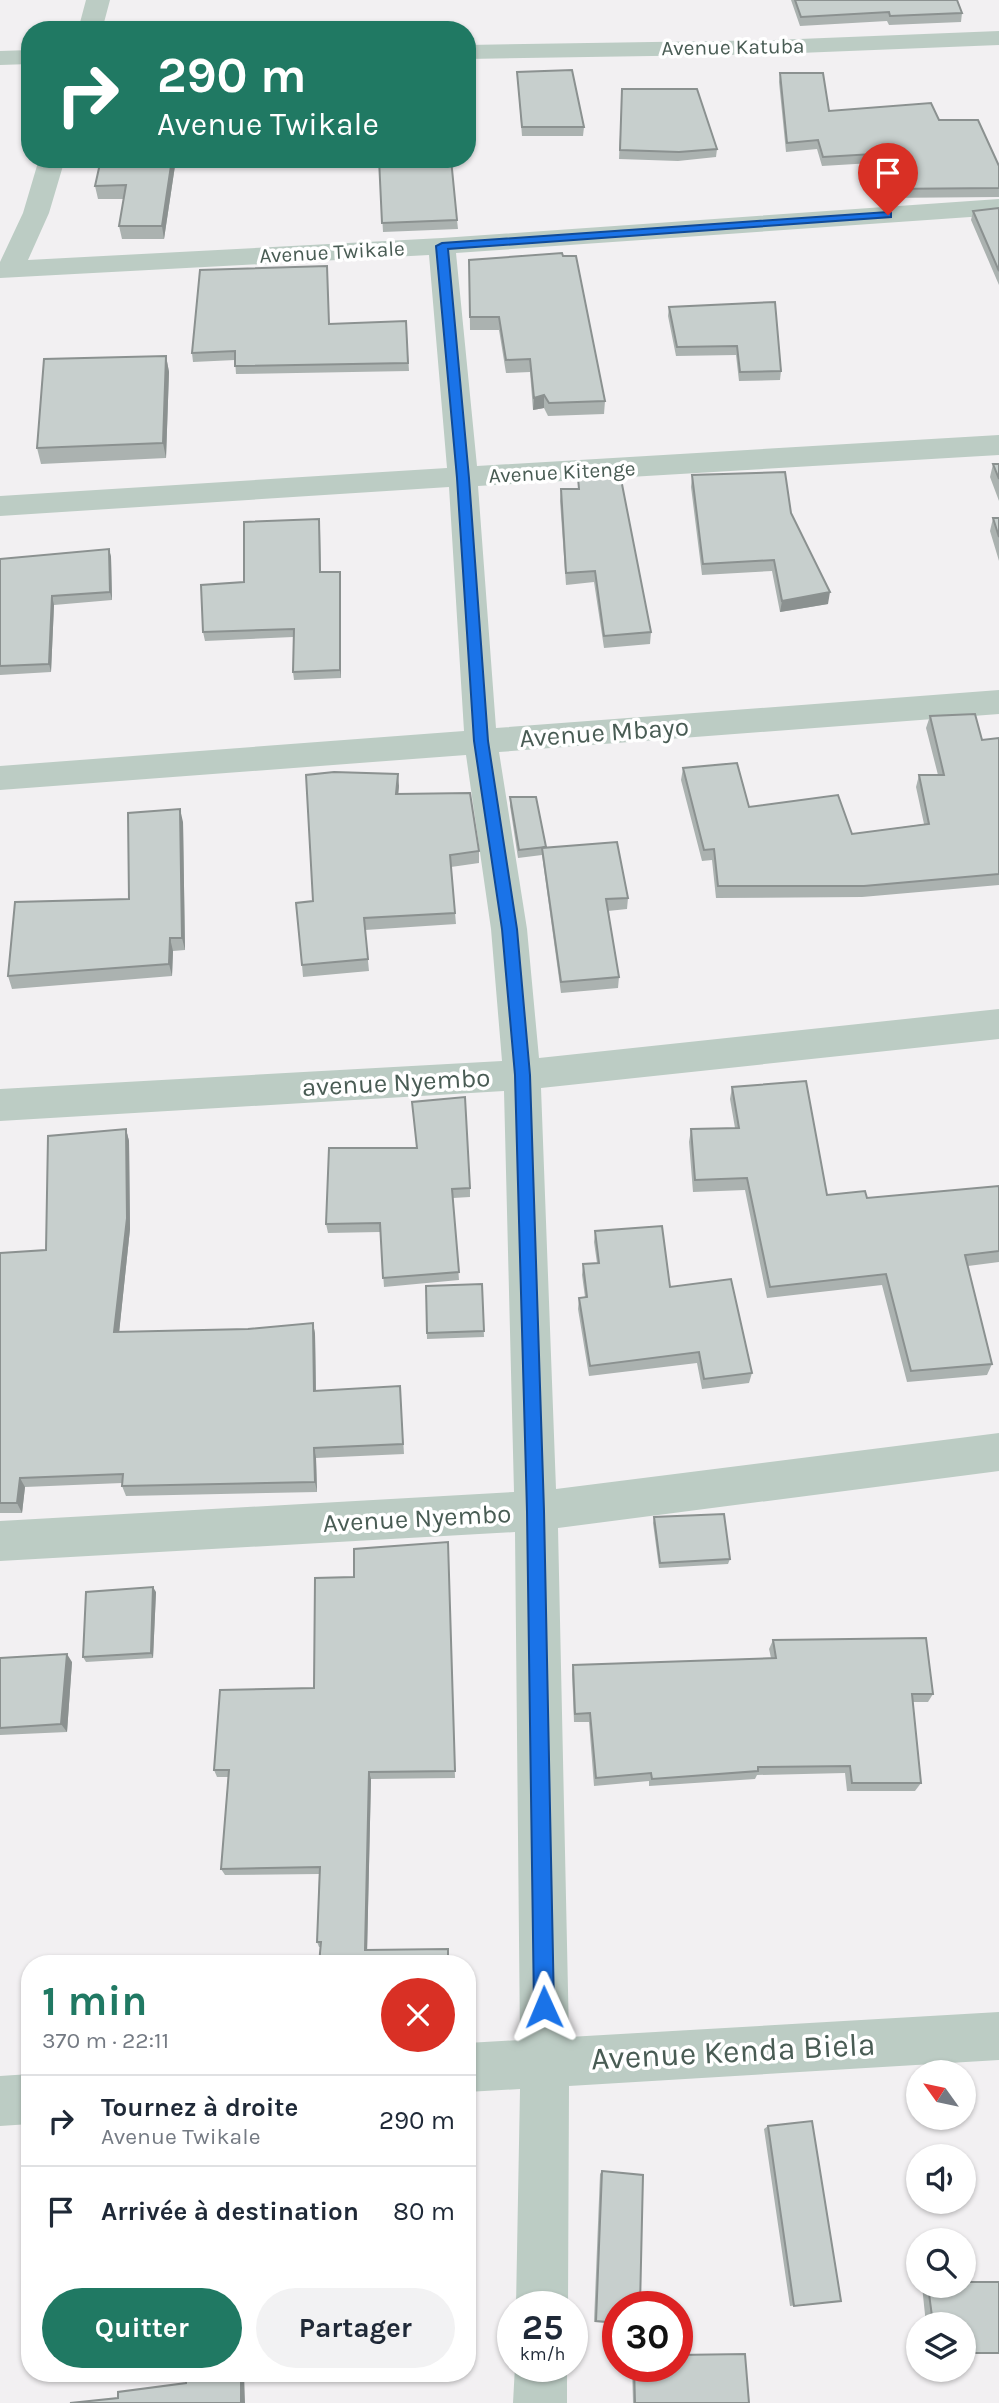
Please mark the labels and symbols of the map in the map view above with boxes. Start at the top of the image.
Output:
street label: Avenue Katuba [661,34,805,60]
pin [858,143,918,215]
street label: Avenue Twikale [259,236,405,268]
street label: Avenue Kitenge [488,456,636,488]
street label: Avenue Mbayo [518,711,690,754]
street label: avenue Nyembo [301,1062,491,1103]
street label: Avenue Nyembo [322,1498,512,1539]
position arrow [507,1970,581,2044]
street label: Avenue Kenda Biela [590,2026,876,2077]
north arrow [906,2060,976,2130]
speed limit sign: 30 [602,2291,693,2382]

